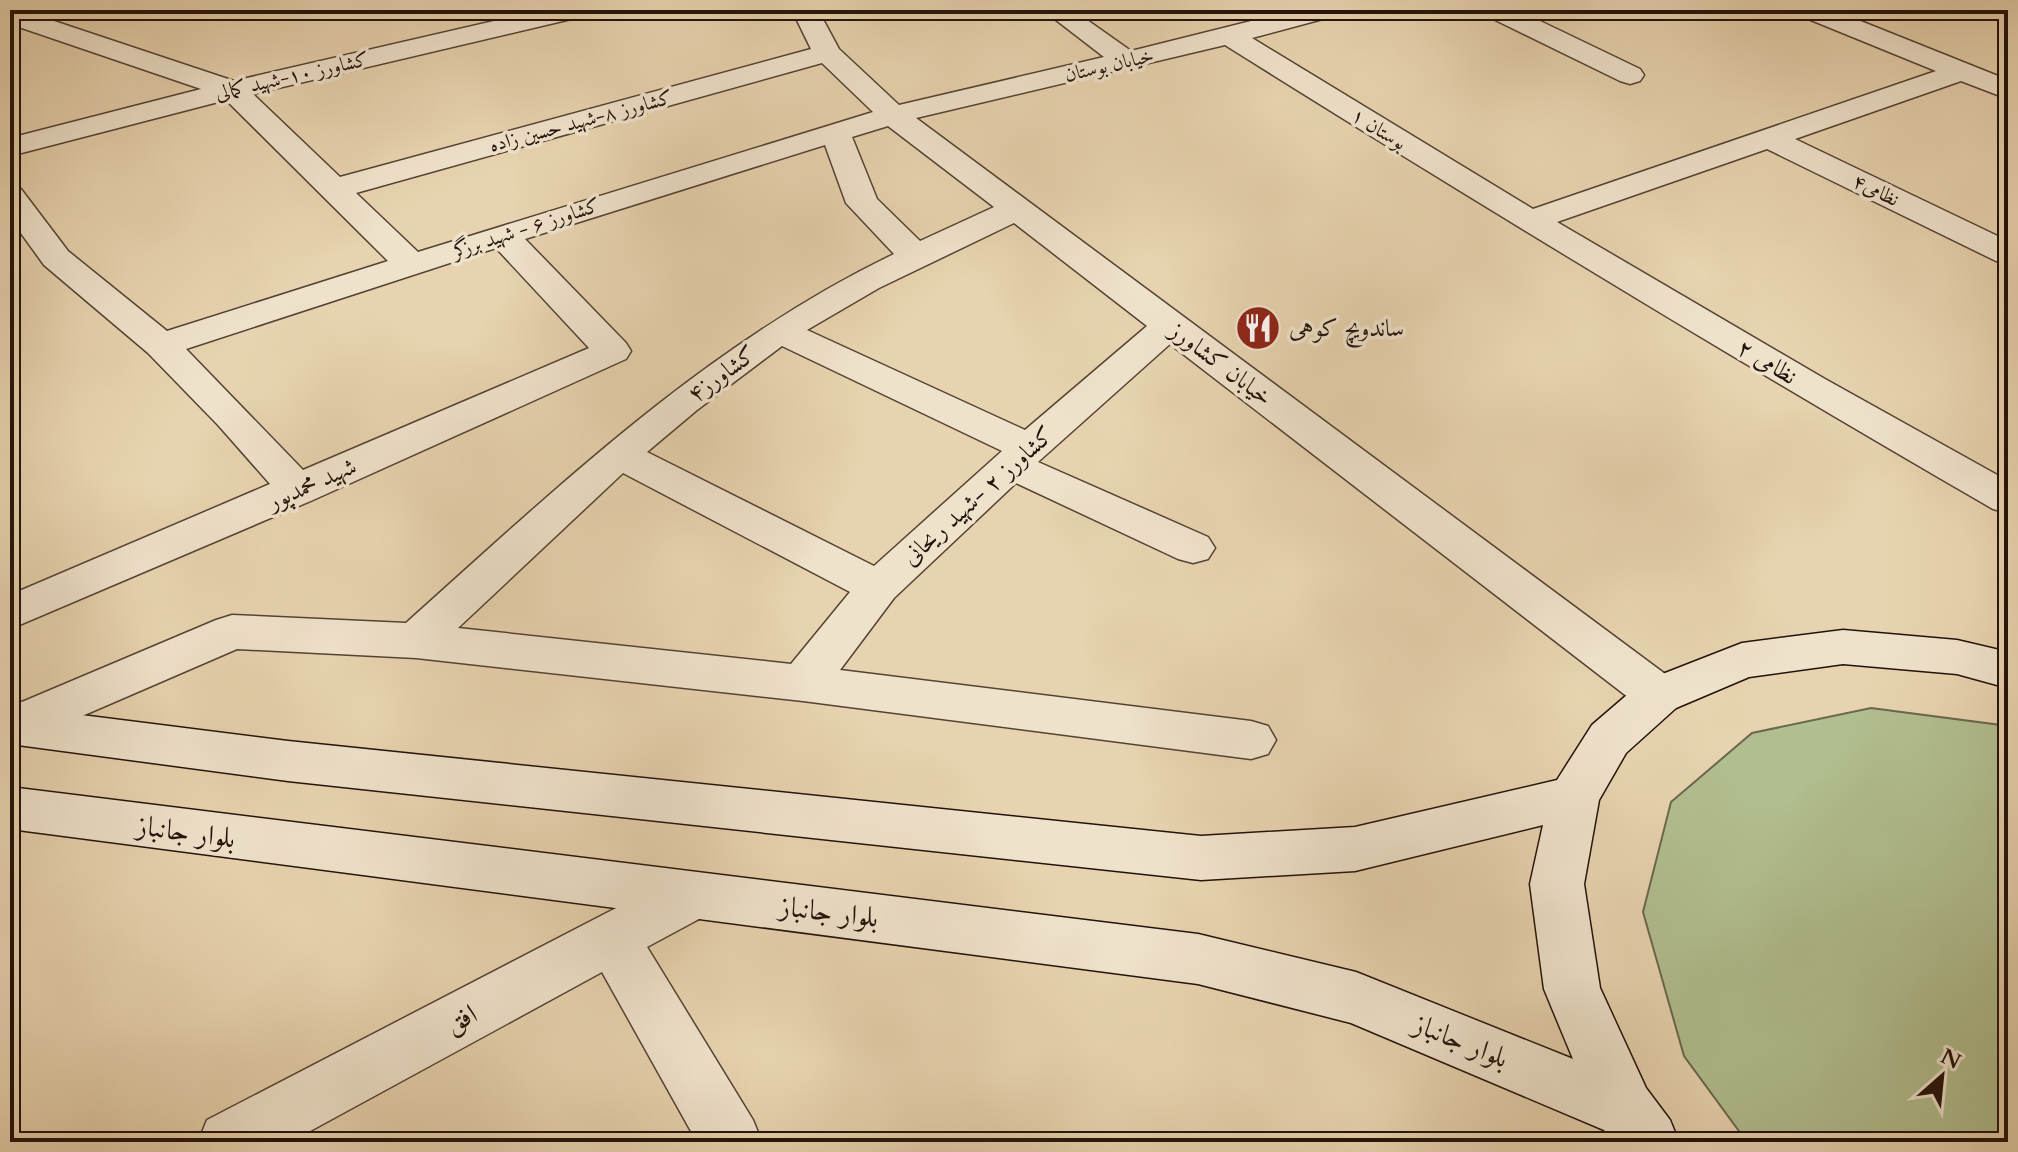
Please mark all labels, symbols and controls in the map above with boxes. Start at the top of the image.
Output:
street label: خیابان بوستان [1062,42,1156,88]
street label: کشاورز ۱۰-شهید کمالی [213,45,371,107]
street label: کشاورز ۸-شهید حسین زاده [486,84,676,158]
street label: بوستان ۱ [1346,102,1412,156]
street label: نظامی۴ [1848,167,1904,213]
street label: کشاورز ۶ - شهید برزگر [447,191,603,265]
restaurant icon: ساندویچ کوهی [1234,304,1282,352]
place label: ساندویچ کوهی [1289,312,1404,348]
street label: خیابان کشاورز [1161,313,1279,414]
street label: نظامی ۲ [1731,331,1803,393]
street label: کشاورز۴ [681,338,763,410]
street label: کشاورز ۲ -شهید ریحانی [895,419,1061,573]
street label: شهید محمدپور [260,450,362,519]
street label: بلوار جانباز [131,806,238,858]
street label: بلوار جانباز [774,887,881,937]
street label: افق [438,995,484,1043]
street label: بلوار جانباز [1405,1004,1514,1077]
north arrow [1902,1036,1982,1116]
text: N [1935,1041,1966,1077]

